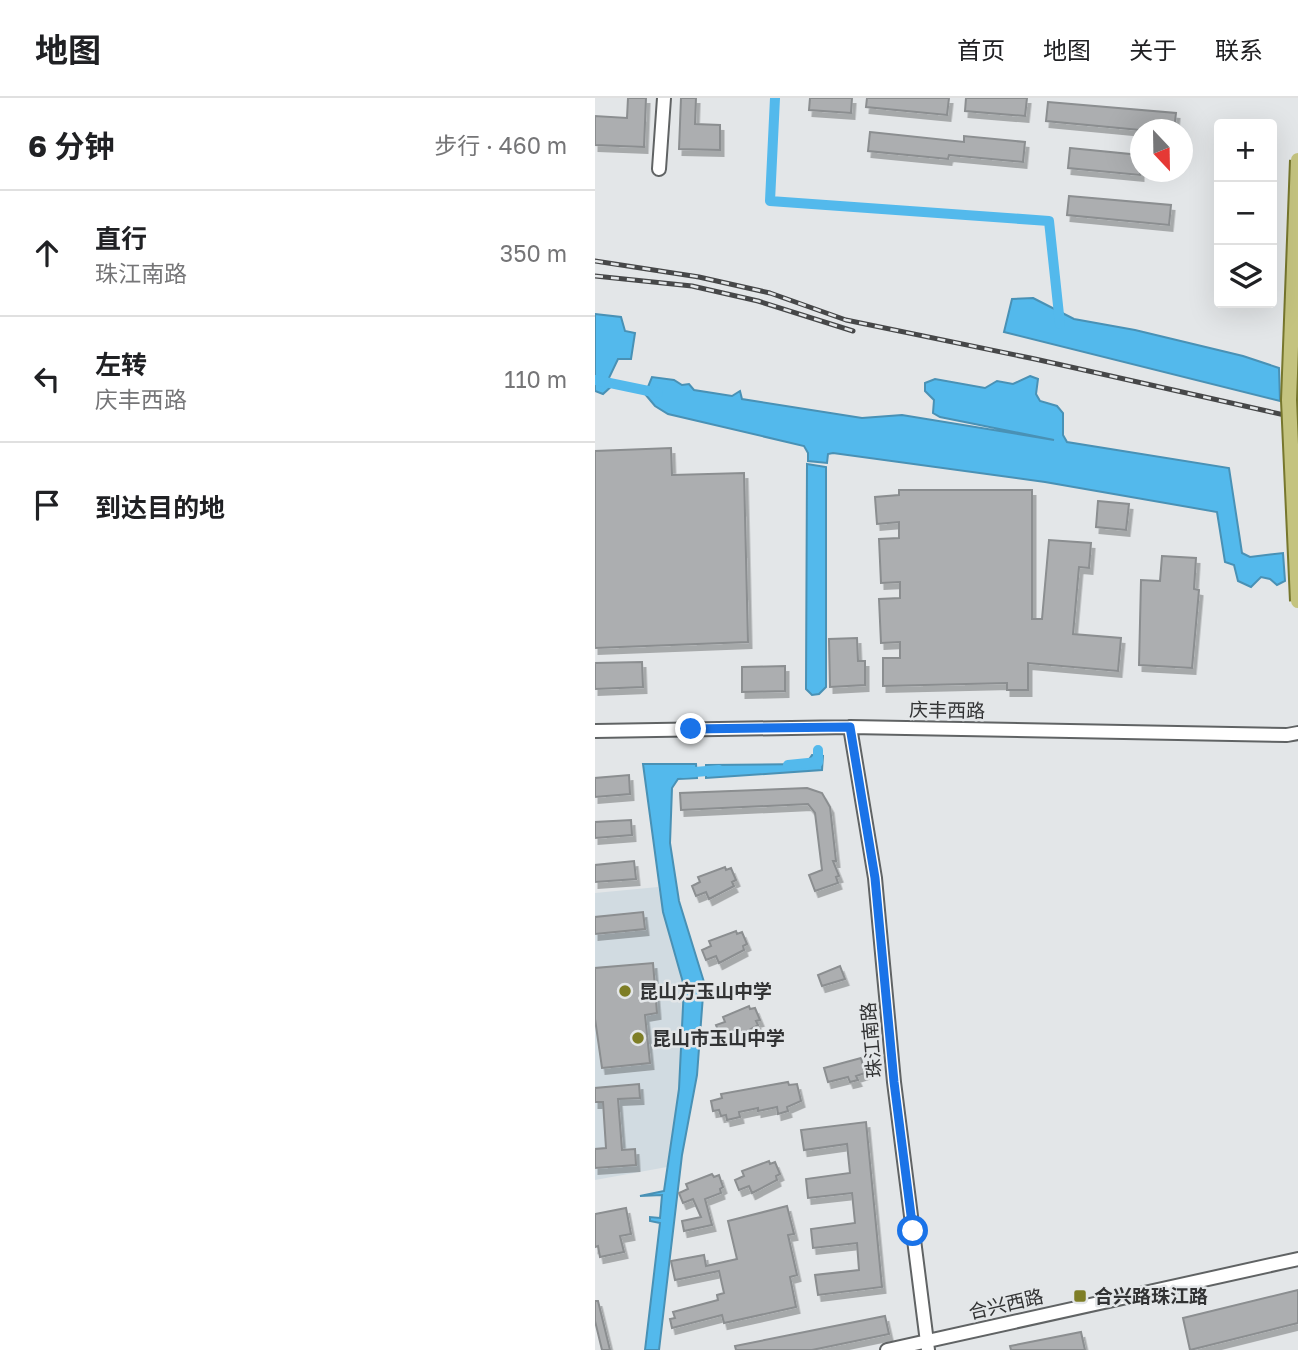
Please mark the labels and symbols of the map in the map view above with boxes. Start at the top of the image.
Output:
north arrow [1130,119,1193,182]
street label: 庆丰西路 [909,697,985,722]
route end [675,713,706,744]
place label: 昆山方玉山中学 [639,979,772,1002]
marker: 昆山方玉山中学 [617,983,633,999]
street label: 珠江南路 [856,1001,885,1079]
place label: 昆山市玉山中学 [652,1026,785,1049]
marker: 昆山市玉山中学 [630,1030,646,1046]
route start [897,1215,928,1246]
street label: 合兴西路 [966,1284,1046,1323]
place label: 合兴路珠江路 [1094,1284,1208,1307]
marker: 合兴路珠江路 [1072,1288,1088,1304]

